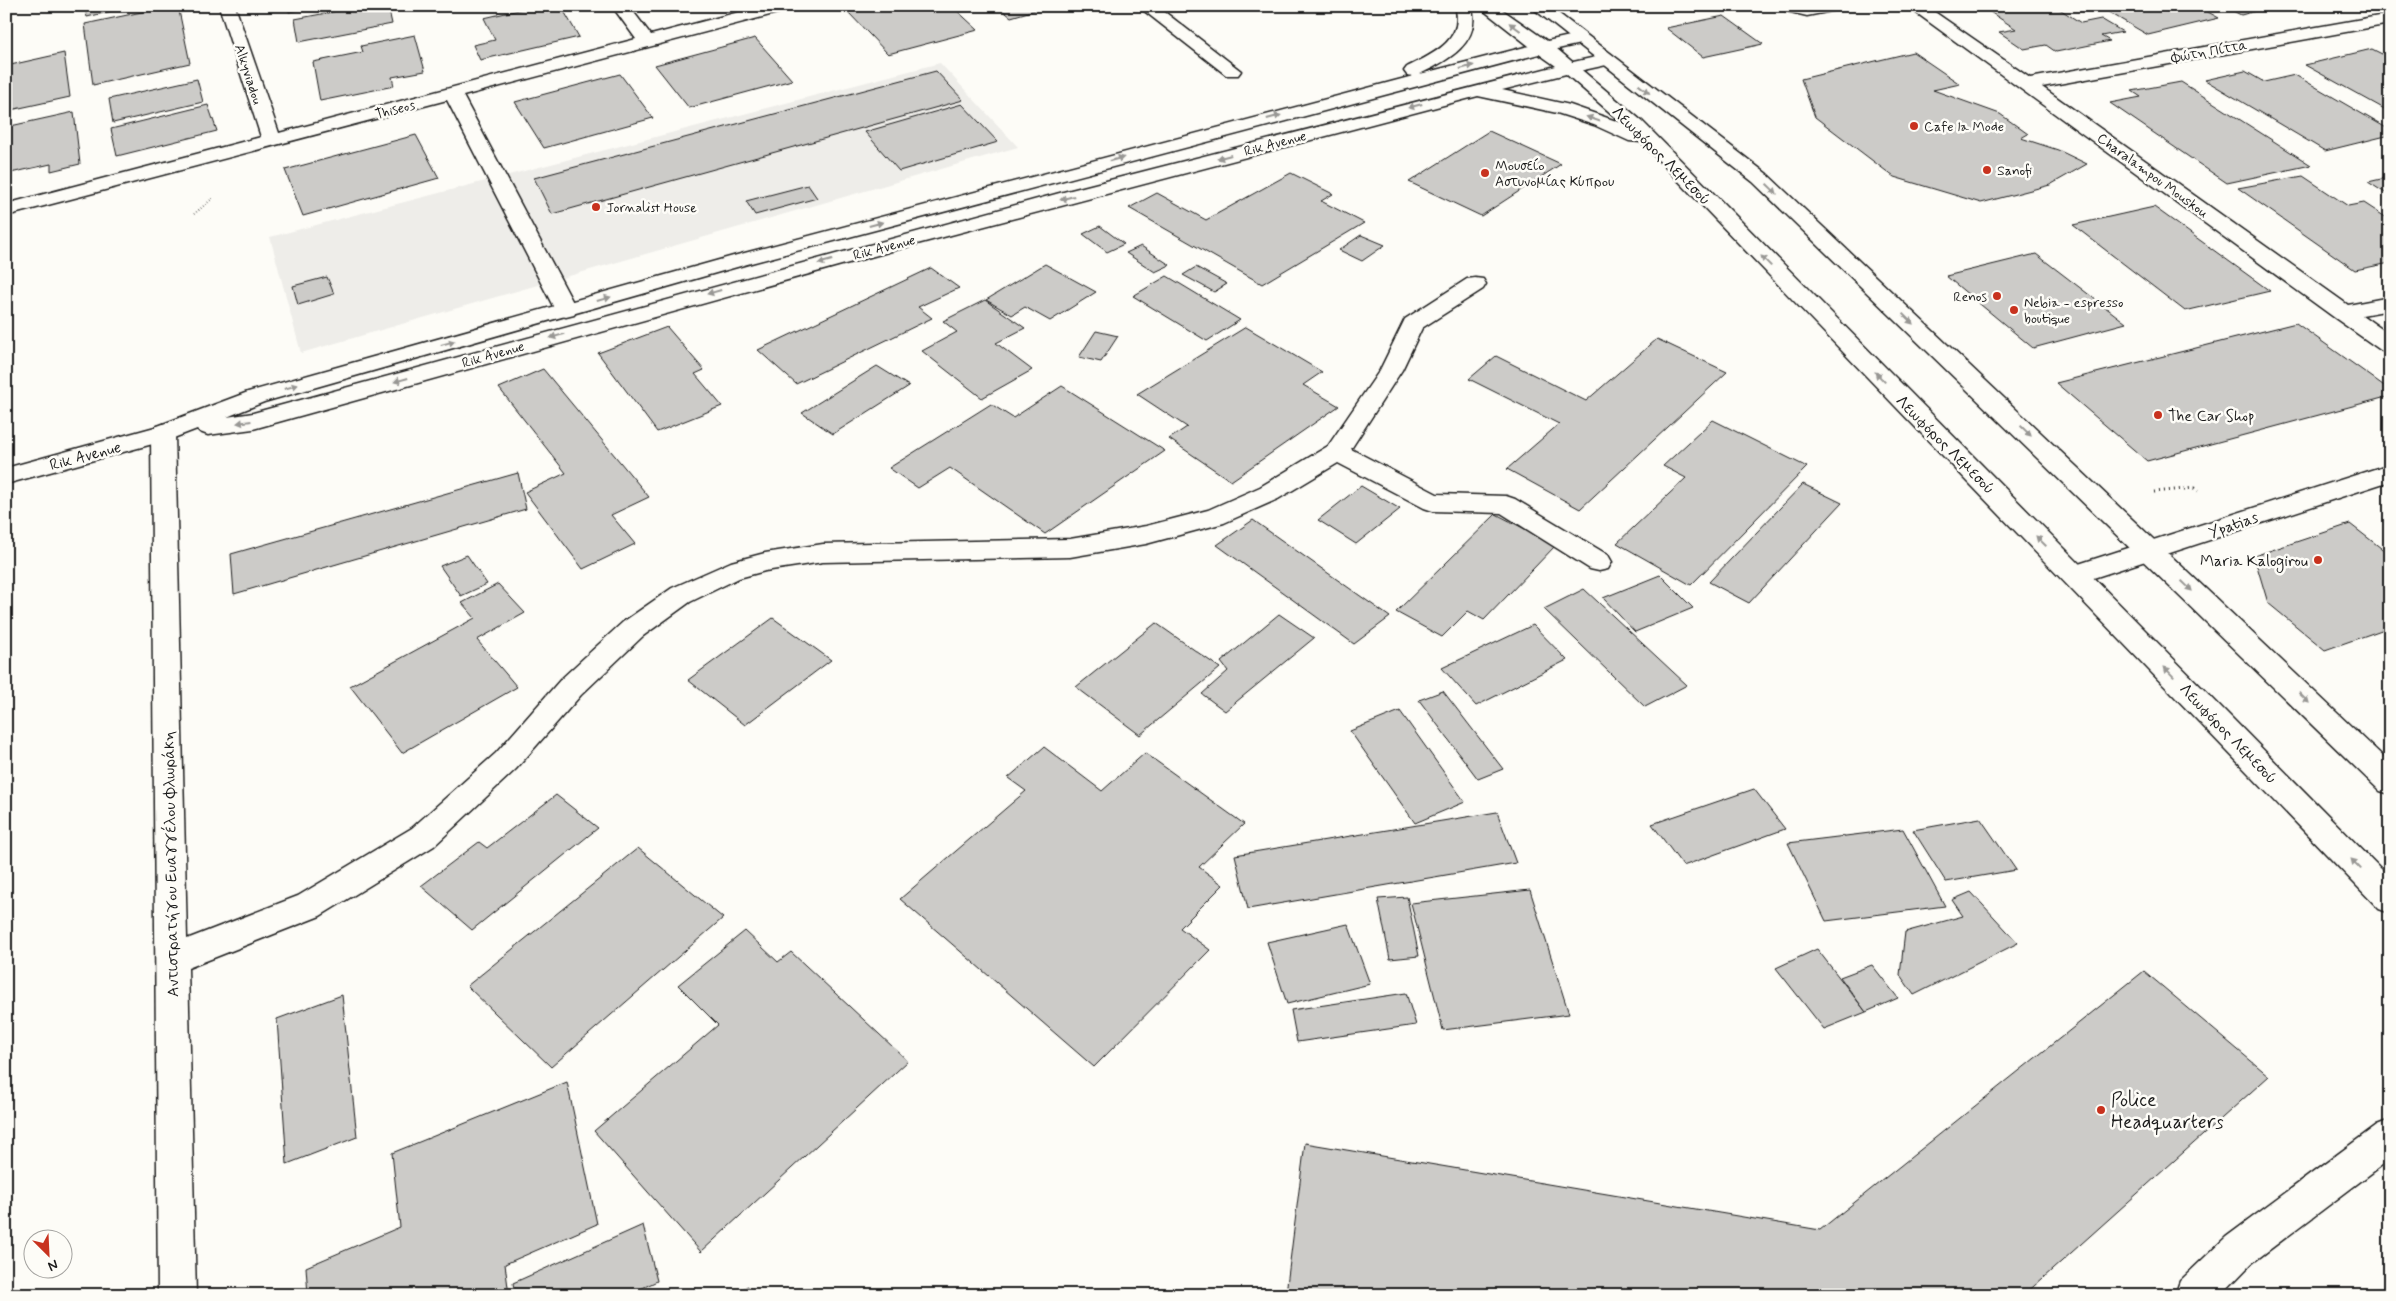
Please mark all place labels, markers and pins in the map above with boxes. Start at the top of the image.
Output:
place label: Cafe la Mode [1924,118,2004,136]
marker: Cafe la Mode [1908,120,1920,132]
place label: Μουσείο Αστυνομίας Κύπρου [1495,157,1614,191]
place label: Sanofi [1997,162,2032,180]
marker: Sanofi [1981,164,1993,176]
marker: Μουσείο Αστυνομίας Κύπρου [1479,167,1491,179]
place label: Jornalist House [606,199,697,217]
marker: Jornalist House [590,201,602,213]
place label: Renos [1953,288,1987,306]
marker: Renos [1991,290,2003,302]
place label: Nebia - espresso boutique [2024,294,2123,328]
marker: Nebia - espresso boutique [2008,304,2020,316]
place label: The Car Shop [2168,406,2254,427]
marker: The Car Shop [2152,409,2164,421]
place label: Maria Kalogirou [2200,551,2308,573]
marker: Maria Kalogirou [2312,554,2324,566]
place label: Police Headquarters [2111,1088,2224,1135]
marker: Police Headquarters [2095,1104,2107,1116]

